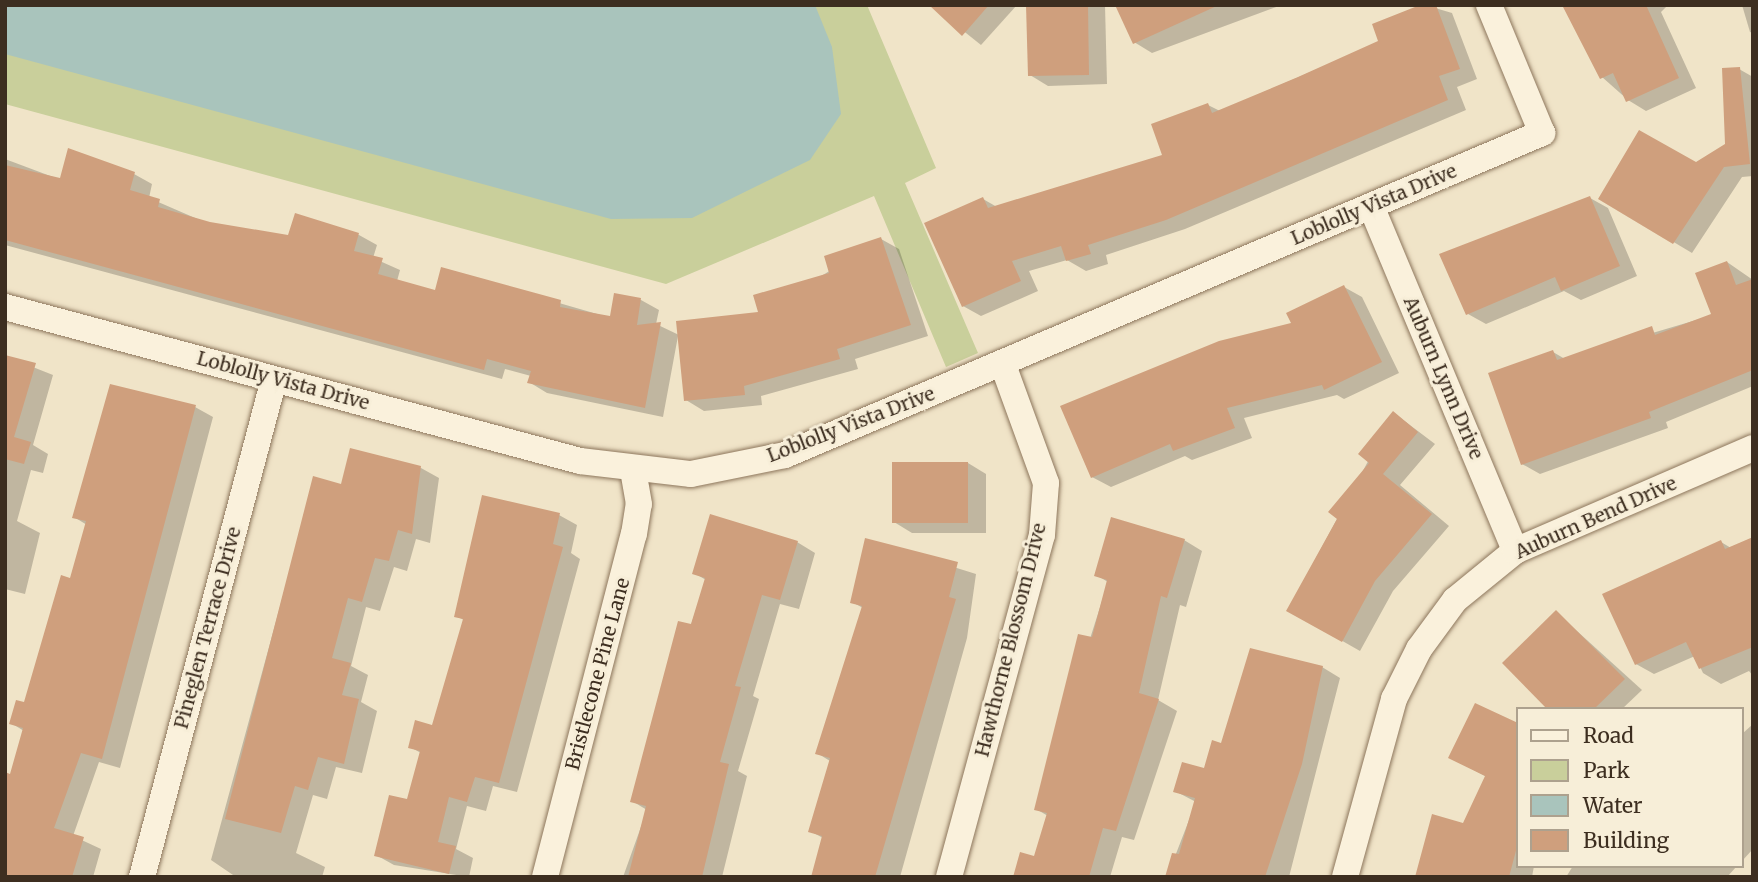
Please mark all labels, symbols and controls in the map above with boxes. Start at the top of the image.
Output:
street label: Loblolly Vista Drive [1288,160,1460,250]
street label: Auburn Lynn Drive [1398,293,1488,463]
street label: Loblolly Vista Drive [194,347,372,415]
street label: Loblolly Vista Drive [764,383,938,467]
street label: Auburn Bend Drive [1512,472,1680,564]
street label: Hawthorne Blossom Drive [971,521,1051,759]
street label: Pineglen Terrace Drive [170,525,246,731]
street label: Bristlecone Pine Lane [561,575,635,773]
legend [1516,707,1744,868]
text: Road [1583,722,1634,749]
text: Park [1583,757,1630,784]
text: Water [1583,792,1642,819]
text: Building [1583,827,1669,854]

